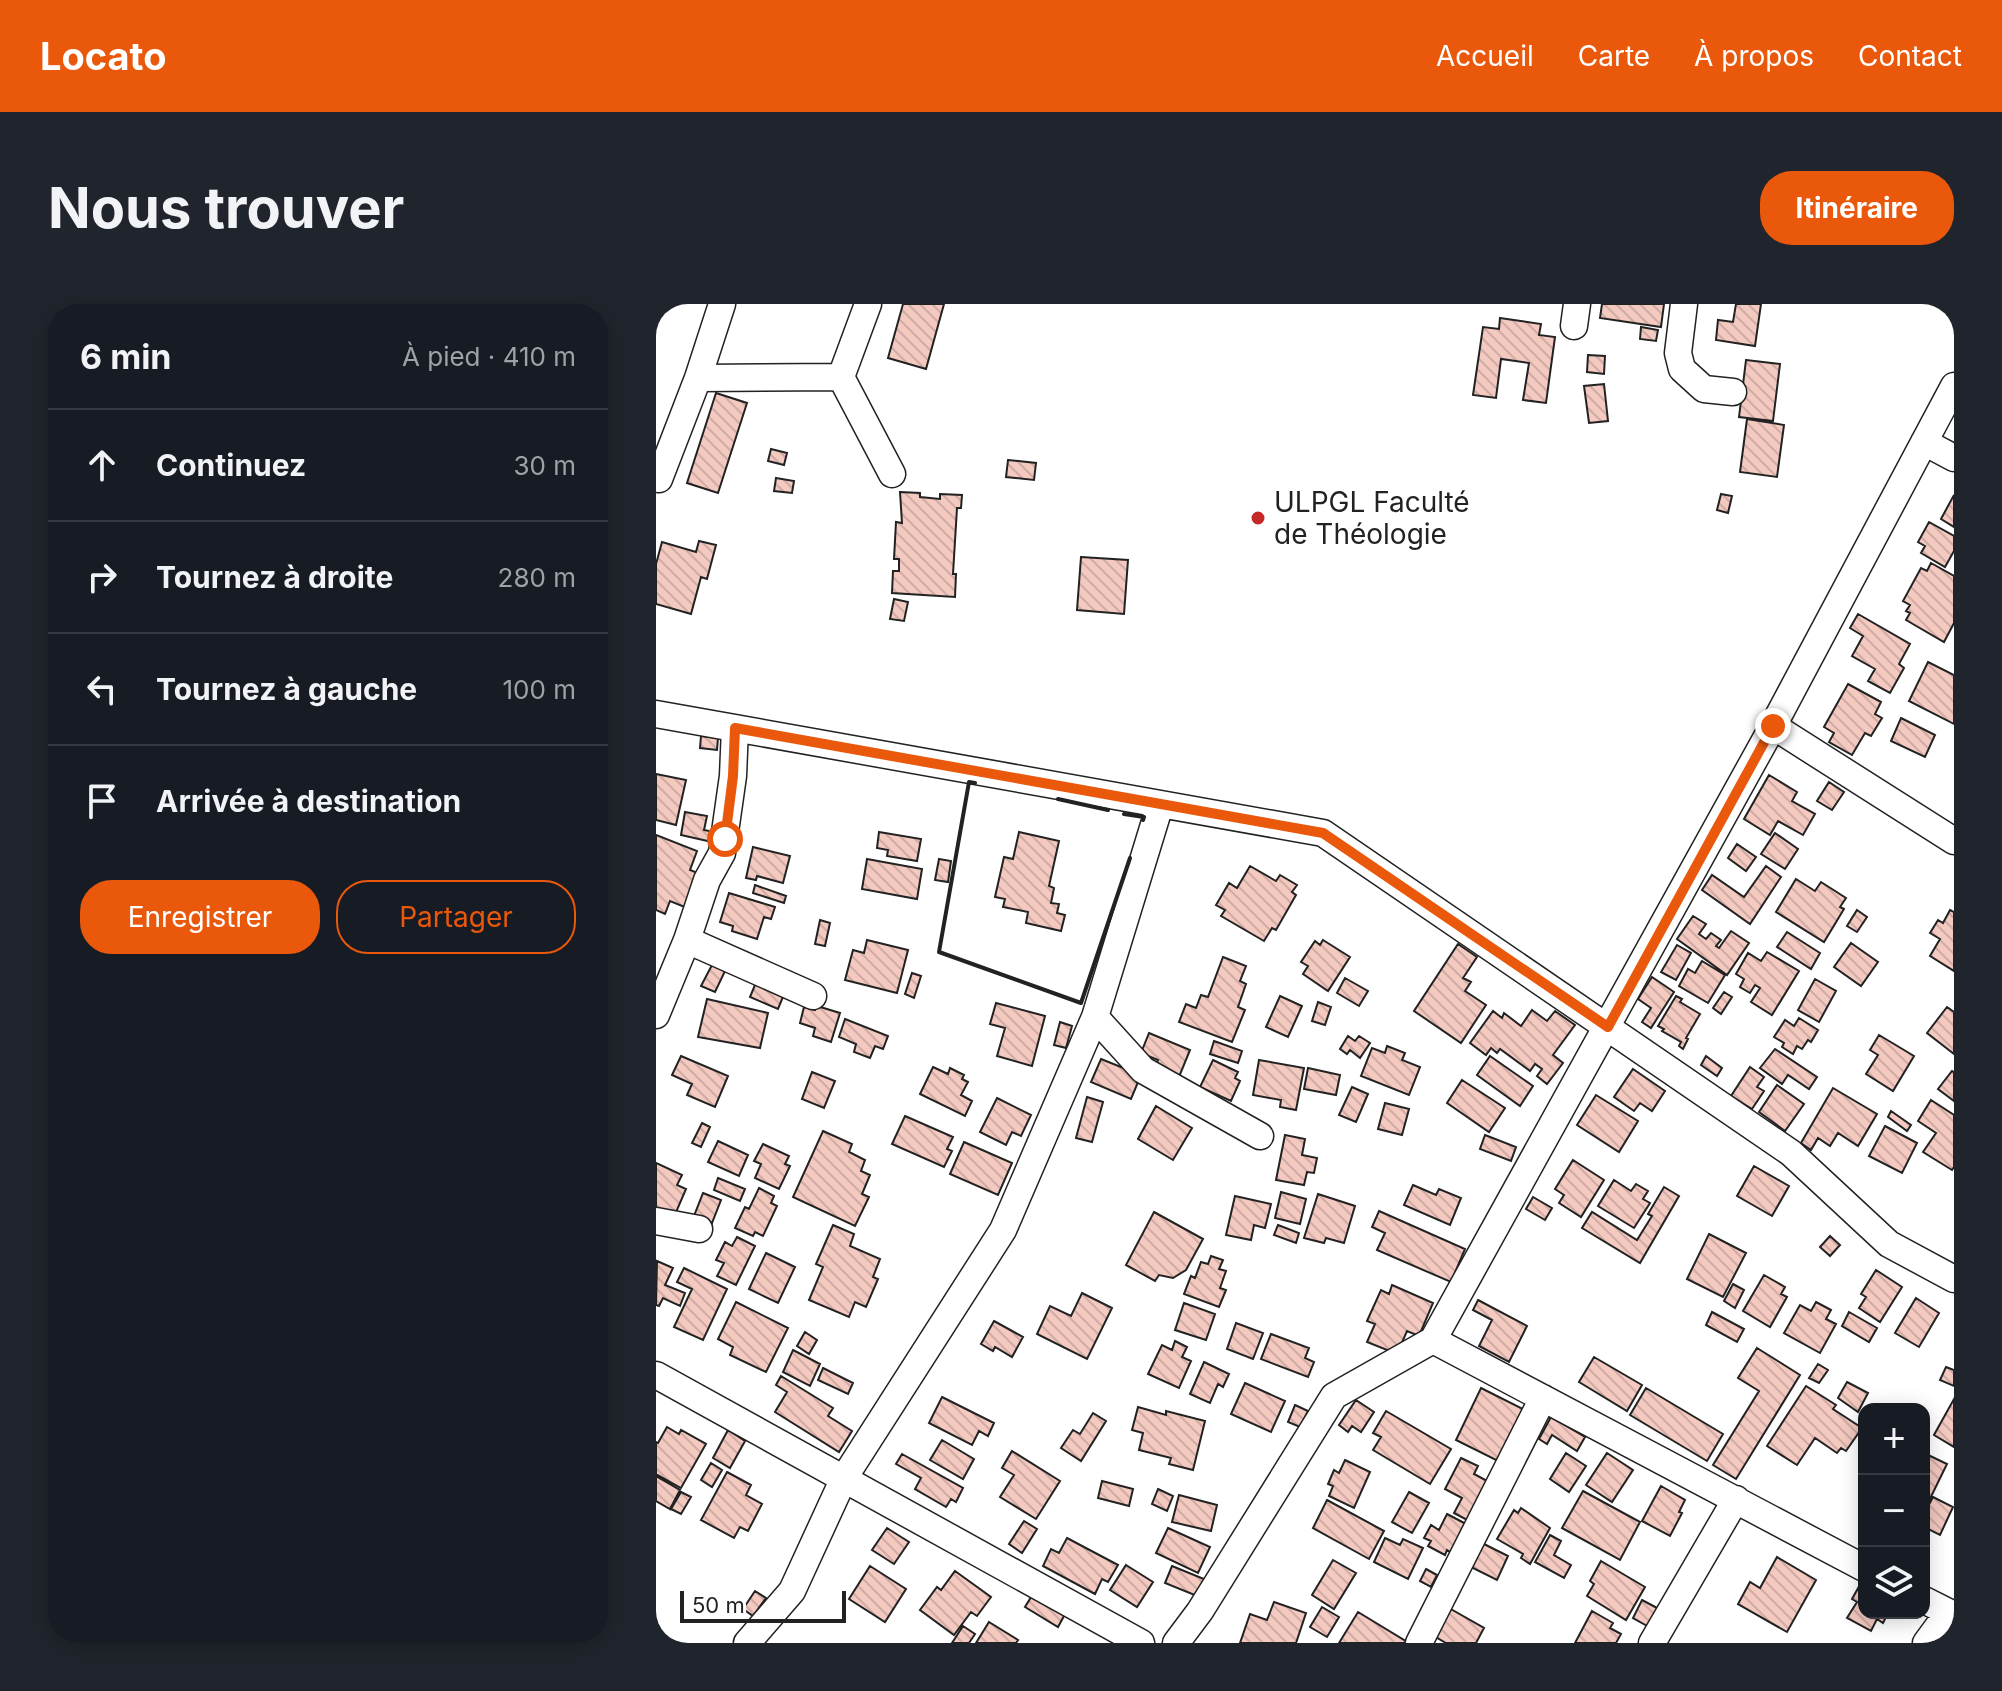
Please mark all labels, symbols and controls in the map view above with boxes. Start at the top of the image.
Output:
text: Locato [40,33,166,79]
text: Accueil [1436,39,1534,73]
text: Carte [1578,39,1650,73]
text: À propos [1694,39,1814,73]
text: Contact [1858,39,1962,73]
button: Itinéraire [1760,171,1954,245]
text: Nous trouver [48,174,404,242]
text: 6 min [80,336,172,377]
text: À pied · 410 m [402,341,576,372]
icon: ahead [80,443,124,487]
text: Continuez [156,447,306,483]
text: 30 m [513,450,576,481]
place label: ULPGL Faculté de Théologie [1274,485,1470,551]
marker: ULPGL Faculté de Théologie [1249,509,1267,527]
icon: right [80,555,124,599]
text: Tournez à droite [156,559,393,595]
text: 280 m [498,562,576,593]
icon: left [80,667,124,711]
text: Tournez à gauche [156,671,417,707]
text: 100 m [503,674,576,705]
route end [1755,708,1791,744]
icon: arrive [80,779,124,823]
text: Arrivée à destination [156,783,461,819]
route start [707,821,743,857]
button: Enregistrer [80,880,320,954]
button: Partager [336,880,576,954]
map controls [1858,1403,1930,1619]
button: + [1858,1403,1930,1475]
button: − [1858,1475,1930,1547]
button: layers [1858,1547,1930,1619]
scale bar [680,1587,846,1623]
text: 50 m [692,1592,745,1618]

